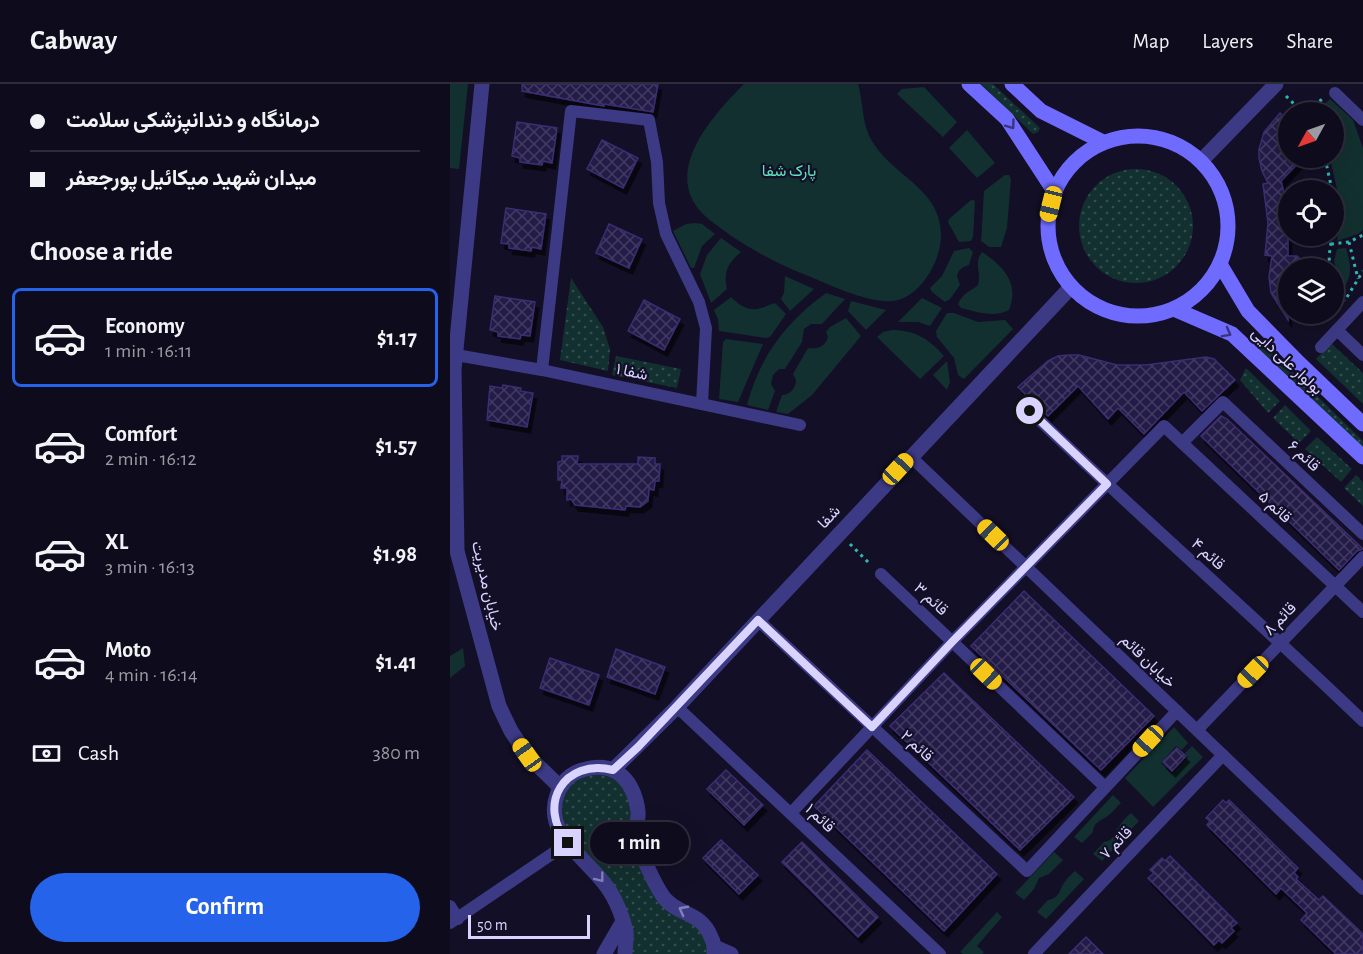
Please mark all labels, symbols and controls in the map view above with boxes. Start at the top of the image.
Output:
text: Cabway [30,27,117,55]
text: Map [1133,31,1169,52]
text: Layers [1202,31,1253,52]
text: Share [1286,31,1333,52]
north arrow [1278,102,1344,168]
map controls [1278,102,1344,324]
text: درمانگاه و دندانپزشکی سلامت [66,109,320,131]
one-way arrow [1003,119,1014,130]
park label: پارک شفا [762,163,816,182]
text: میدان شهید میکائیل پورجعفر [66,167,317,189]
button: locate [1278,180,1344,246]
car [1038,184,1064,224]
text: Choose a ride [30,238,173,265]
button: layers [1278,258,1344,324]
icon: car [33,311,87,365]
text: Economy [105,315,185,337]
street label: بولوار علی دایی [1247,324,1326,399]
one-way arrow [1221,326,1231,337]
text: $1.17 [377,327,417,349]
text: 1 min · 16:11 [105,341,192,361]
street label: شفا ۱ [615,361,649,383]
route start [1016,397,1043,424]
icon: car [33,419,87,473]
text: Comfort [105,423,177,445]
text: $1.57 [375,435,417,457]
street label: قائم ۶ [1284,438,1323,476]
text: 2 min · 16:12 [105,449,197,469]
car [879,450,917,488]
street label: قائم ۵ [1254,488,1295,527]
street label: شفا [815,502,843,532]
car [974,516,1012,554]
icon: car [33,527,87,581]
text: XL [105,531,128,553]
street label: قائم ۴ [1187,535,1228,574]
street label: خیابان مدیریت [467,540,505,633]
text: $1.98 [373,543,417,565]
text: 3 min · 16:13 [105,557,195,577]
street label: قائم ۳ [910,580,951,620]
street label: قائم ۸ [1261,600,1301,640]
street label: خیابان قائم [1116,631,1179,693]
icon: car [33,635,87,689]
text: Moto [105,639,151,661]
text: $1.41 [375,651,417,673]
car [1234,653,1272,691]
car [967,655,1005,693]
text: 4 min · 16:14 [105,665,198,685]
car [1129,722,1167,760]
street label: قائم ۲ [896,727,936,766]
car [509,735,545,775]
icon: cash [30,737,63,770]
text: Cash [78,742,119,764]
text: 380 m [372,743,420,763]
street label: قائم ۱ [801,801,838,837]
callout: 1 min [589,822,688,864]
street label: قائم ۷ [1097,824,1137,864]
route end [554,829,581,856]
text: 1 min [618,833,661,853]
one-way arrow [592,871,603,882]
button: Confirm [30,873,420,942]
one-way arrow [678,906,689,917]
scale bar [468,912,590,940]
text: 50 m [477,917,508,933]

